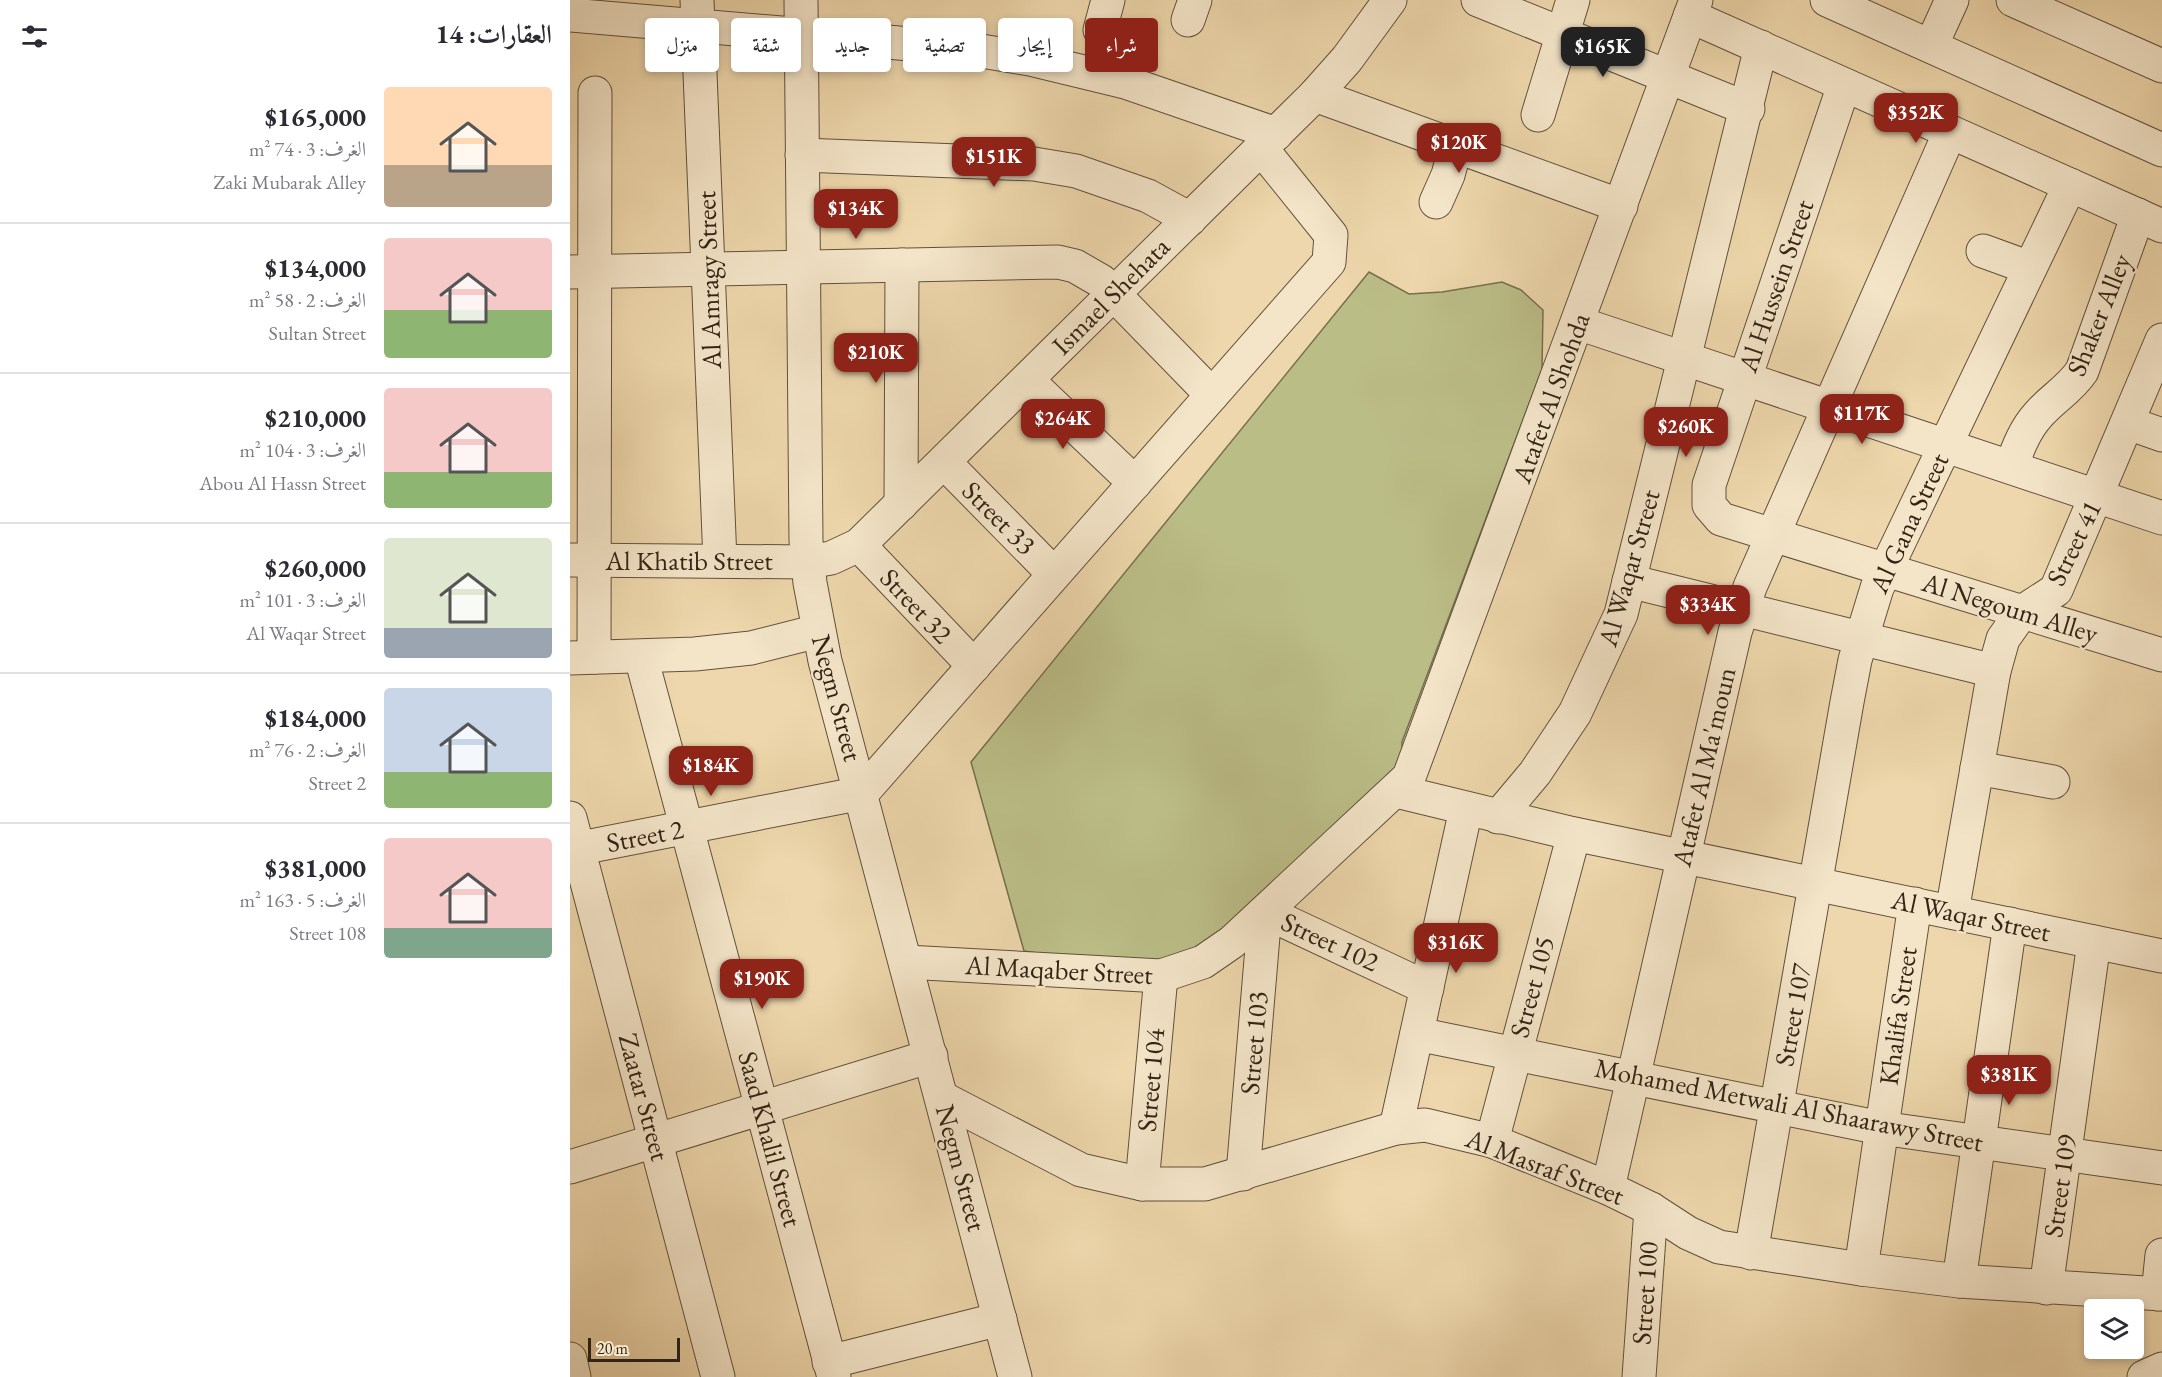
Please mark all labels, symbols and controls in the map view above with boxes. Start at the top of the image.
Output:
text: العقارات: 14 [435,17,552,51]
chip: منزل [645,18,719,72]
chip: شقة [731,18,801,72]
chip: جديد [813,18,891,72]
chip: تصفية [903,18,986,72]
chip: إيجار [998,18,1073,72]
chip: شراء [1085,18,1158,72]
icon: filters [18,20,51,53]
pin: $165K [1561,27,1645,78]
text: $165K [1575,33,1631,59]
pin: $352K [1874,93,1958,144]
text: $352K [1888,99,1944,125]
text: $165,000 [265,100,366,134]
icon: home [432,111,504,183]
pin: $120K [1417,123,1501,174]
text: $120K [1431,129,1487,155]
text: الغرف: 3 · 74 m² [249,136,366,162]
pin: $151K [952,137,1036,188]
text: $151K [966,143,1022,169]
text: Zaki Mubarak Alley [213,169,366,195]
pin: $134K [814,189,898,240]
street label: Al Amragy Street [688,190,729,371]
street label: Al Hussein Street [1729,194,1822,378]
text: $134K [828,195,884,221]
street label: Ismael Shehata [1044,229,1177,362]
street label: Shaker Alley [2058,248,2139,381]
text: $134,000 [265,251,366,285]
icon: home [432,262,504,334]
text: الغرف: 2 · 58 m² [249,287,366,313]
street label: Atafet Al Shohda [1503,308,1598,489]
text: Sultan Street [269,320,366,346]
pin: $210K [834,333,918,384]
text: $210K [848,339,904,365]
pin: $117K [1820,394,1904,445]
pin: $264K [1021,399,1105,450]
text: $117K [1834,400,1890,426]
text: $210,000 [265,401,366,435]
text: $264K [1035,405,1091,431]
pin: $260K [1644,407,1728,458]
icon: home [432,412,504,484]
text: $260K [1658,413,1714,439]
text: الغرف: 3 · 104 m² [239,437,366,463]
street label: Al Gana Street [1860,447,1956,599]
text: Abou Al Hassn Street [199,470,366,496]
street label: Street 33 [955,473,1044,562]
street label: Al Waqar Street [1589,485,1668,651]
street label: Street 41 [2038,494,2109,591]
street label: Al Khatib Street [604,543,773,578]
text: $260,000 [265,551,366,585]
street label: Street 32 [873,561,960,651]
icon: home [432,562,504,634]
street label: Al Negoum Alley [1917,564,2103,651]
pin: $334K [1666,585,1750,636]
text: الغرف: 3 · 101 m² [239,587,366,613]
text: $334K [1680,591,1736,617]
text: Al Waqar Street [246,620,366,646]
street label: Negm Street [804,631,871,765]
street label: Atafet Al Ma'moun [1663,664,1743,871]
text: $184,000 [265,701,366,735]
icon: home [432,712,504,784]
text: الغرف: 2 · 76 m² [249,737,366,763]
pin: $184K [669,746,753,797]
text: $184K [683,752,739,778]
text: Street 2 [308,770,366,796]
street label: Street 2 [603,811,686,860]
text: $381,000 [265,851,366,885]
icon: home [432,862,504,934]
street label: Al Waqar Street [1887,881,2054,950]
text: الغرف: 5 · 163 m² [239,887,366,913]
street label: Street 102 [1276,904,1385,979]
text: Street 108 [289,920,366,946]
pin: $316K [1414,923,1498,974]
text: $316K [1428,929,1484,955]
street label: Street 105 [1501,932,1562,1041]
street label: Khalifa Street [1870,944,1925,1087]
street label: Al Maqaber Street [963,947,1154,992]
pin: $190K [720,959,804,1010]
street label: Street 107 [1766,960,1819,1069]
text: $190K [734,965,790,991]
street label: Street 103 [1232,990,1275,1096]
street label: Street 104 [1129,1026,1173,1133]
street label: Zaatar Street [611,1029,678,1165]
street label: Saad Khalil Street [730,1047,811,1231]
street label: Mohamed Metwali Al Shaarawy Street [1592,1050,1987,1159]
pin: $381K [1967,1055,2051,1106]
text: $381K [1981,1061,2037,1087]
street label: Negm Street [928,1101,995,1235]
street label: Al Masraf Street [1460,1120,1630,1213]
street label: Street 109 [2035,1132,2084,1240]
street label: Street 100 [1623,1240,1666,1346]
map controls [2084,1299,2144,1359]
button: layers [2084,1299,2144,1359]
scale bar [588,1335,680,1362]
text: 20 m [597,1338,628,1359]

